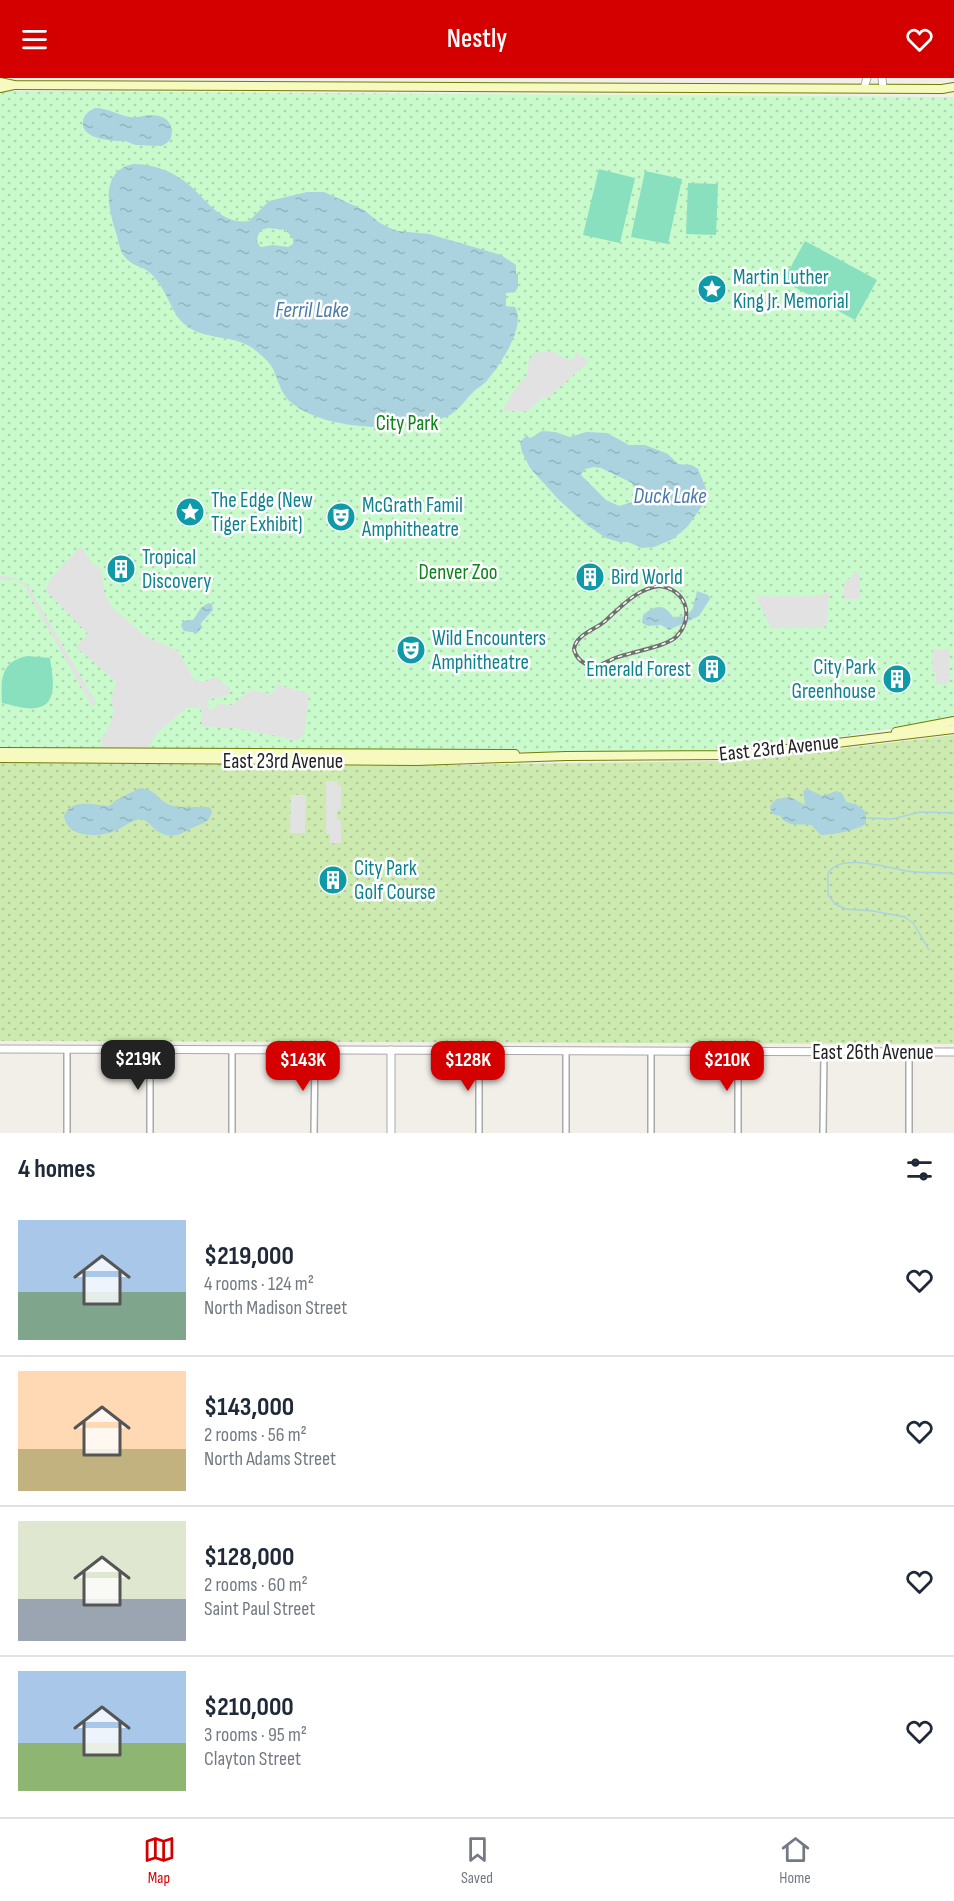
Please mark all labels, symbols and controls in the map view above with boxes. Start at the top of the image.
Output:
icon: menu [18,23,51,56]
text: Nestly [447,23,507,55]
icon: heart [903,23,936,56]
place label: Martin Luther King Jr. Memorial [733,265,849,314]
place icon: Martin Luther King Jr. Memorial [696,273,728,305]
water label: Ferril Lake [275,297,349,324]
park label: City Park [376,411,438,436]
water label: Duck Lake [634,483,707,510]
place label: The Edge (New Tiger Exhibit) [211,488,313,537]
place label: McGrath Famil Amphitheatre [361,493,463,542]
place icon: The Edge (New Tiger Exhibit) [174,496,206,528]
theatre icon: McGrath Famil Amphitheatre [325,501,357,533]
place label: Tropical Discovery [142,545,211,594]
building icon: Tropical Discovery [105,553,137,585]
park label: Denver Zoo [418,560,498,585]
building icon: Bird World [574,561,606,593]
place label: Bird World [611,565,683,590]
place label: Wild Encounters Amphitheatre [431,626,546,675]
theatre icon: Wild Encounters Amphitheatre [395,634,427,666]
building icon: Emerald Forest [696,653,728,685]
place label: City Park Greenhouse [791,655,876,704]
place label: Emerald Forest [586,657,691,682]
building icon: City Park Greenhouse [881,663,913,695]
street label: East 23rd Avenue [718,729,840,767]
street label: East 23rd Avenue [223,749,343,774]
place label: City Park Golf Course [354,856,436,905]
building icon: City Park Golf Course [317,864,349,896]
pin: $219K [96,1040,180,1091]
street label: East 26th Avenue [812,1040,934,1065]
pin: $143K [261,1041,345,1092]
pin: $128K [426,1041,510,1092]
pin: $210K [685,1041,769,1092]
text: $219K [115,1047,161,1071]
text: $143K [280,1048,326,1072]
text: $128K [445,1048,491,1072]
text: $210K [704,1048,750,1072]
icon: filters [903,1153,936,1186]
text: 4 homes [18,1154,95,1185]
text: $219,000 [204,1241,294,1272]
icon: home [66,1244,138,1316]
icon: heart [903,1264,936,1297]
text: 4 rooms · 124 m² [204,1272,314,1296]
text: North Madison Street [204,1296,347,1320]
text: $143,000 [204,1392,294,1423]
icon: home [66,1395,138,1467]
icon: heart [903,1415,936,1448]
text: 2 rooms · 56 m² [204,1423,307,1447]
text: North Adams Street [204,1447,336,1471]
text: $128,000 [204,1542,294,1573]
icon: home [66,1545,138,1617]
icon: heart [903,1565,936,1598]
text: 2 rooms · 60 m² [204,1573,308,1597]
text: Saint Paul Street [204,1597,315,1621]
text: $210,000 [204,1692,294,1723]
icon: home [66,1695,138,1767]
icon: heart [903,1715,936,1748]
text: 3 rooms · 95 m² [204,1723,307,1747]
text: Clayton Street [204,1747,301,1771]
tab: Map [143,1833,176,1888]
tab: Saved [461,1833,494,1888]
tab: Home [779,1833,812,1888]

